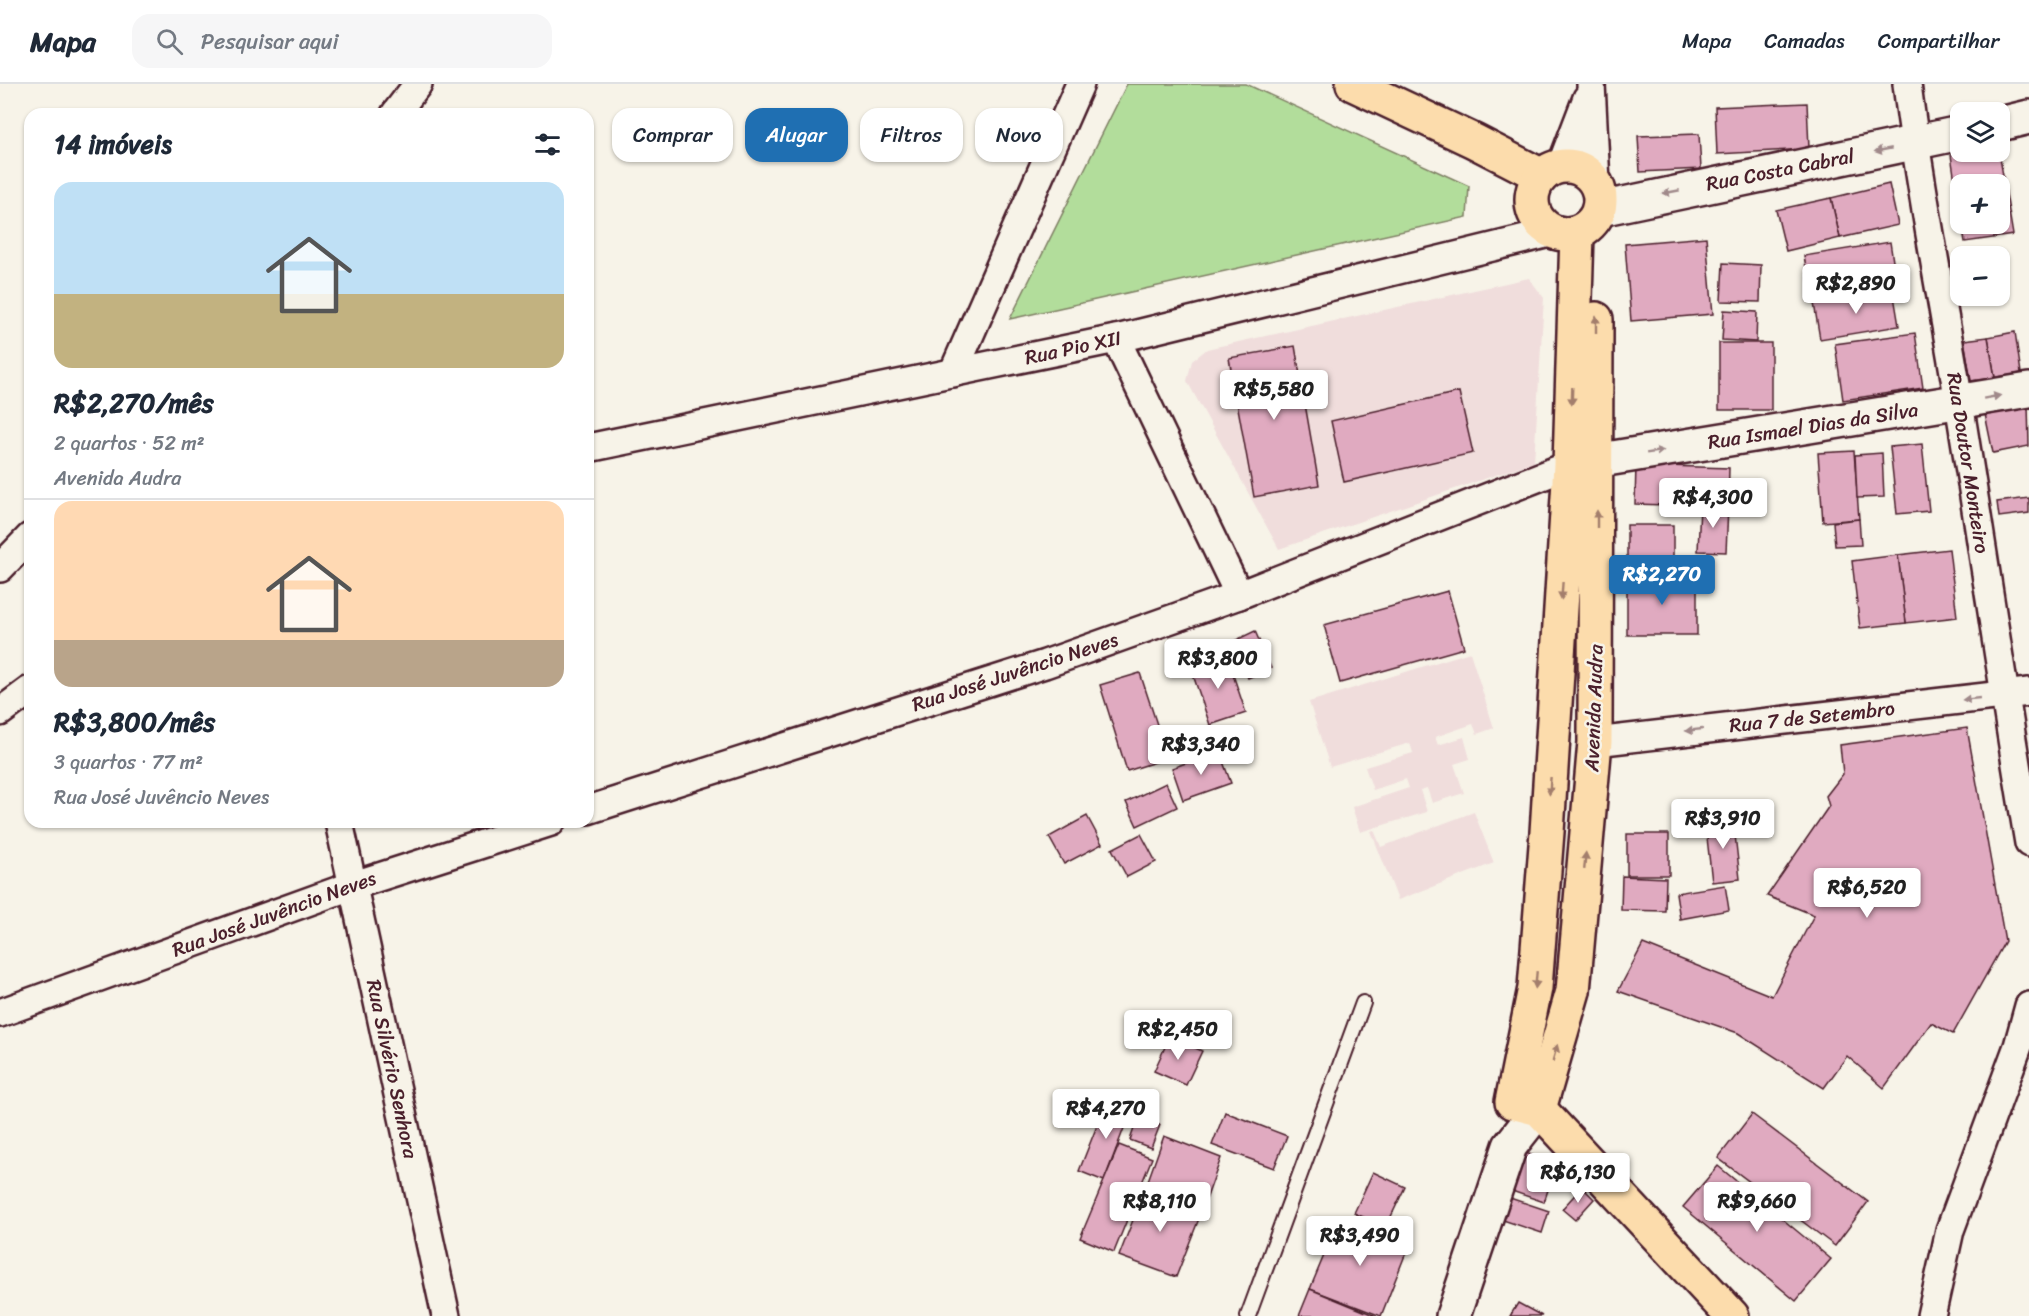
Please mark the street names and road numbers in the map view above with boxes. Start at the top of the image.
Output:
street label: Rua Costa Cabral [1703,138,1858,202]
street label: Rua Pio XII [1021,321,1125,375]
street label: Rua Doutor Monteiro [1936,370,2000,556]
street label: Rua Ismael Dias da Silva [1705,392,1921,460]
street label: Rua José Juvêncio Neves [907,622,1123,722]
street label: Avenida Audra [1574,643,1614,773]
street label: Rua 7 de Setembro [1727,691,1897,743]
street label: Rua José Juvêncio Neves [167,860,382,967]
street label: Rua Silvério Senhora [356,976,428,1163]

